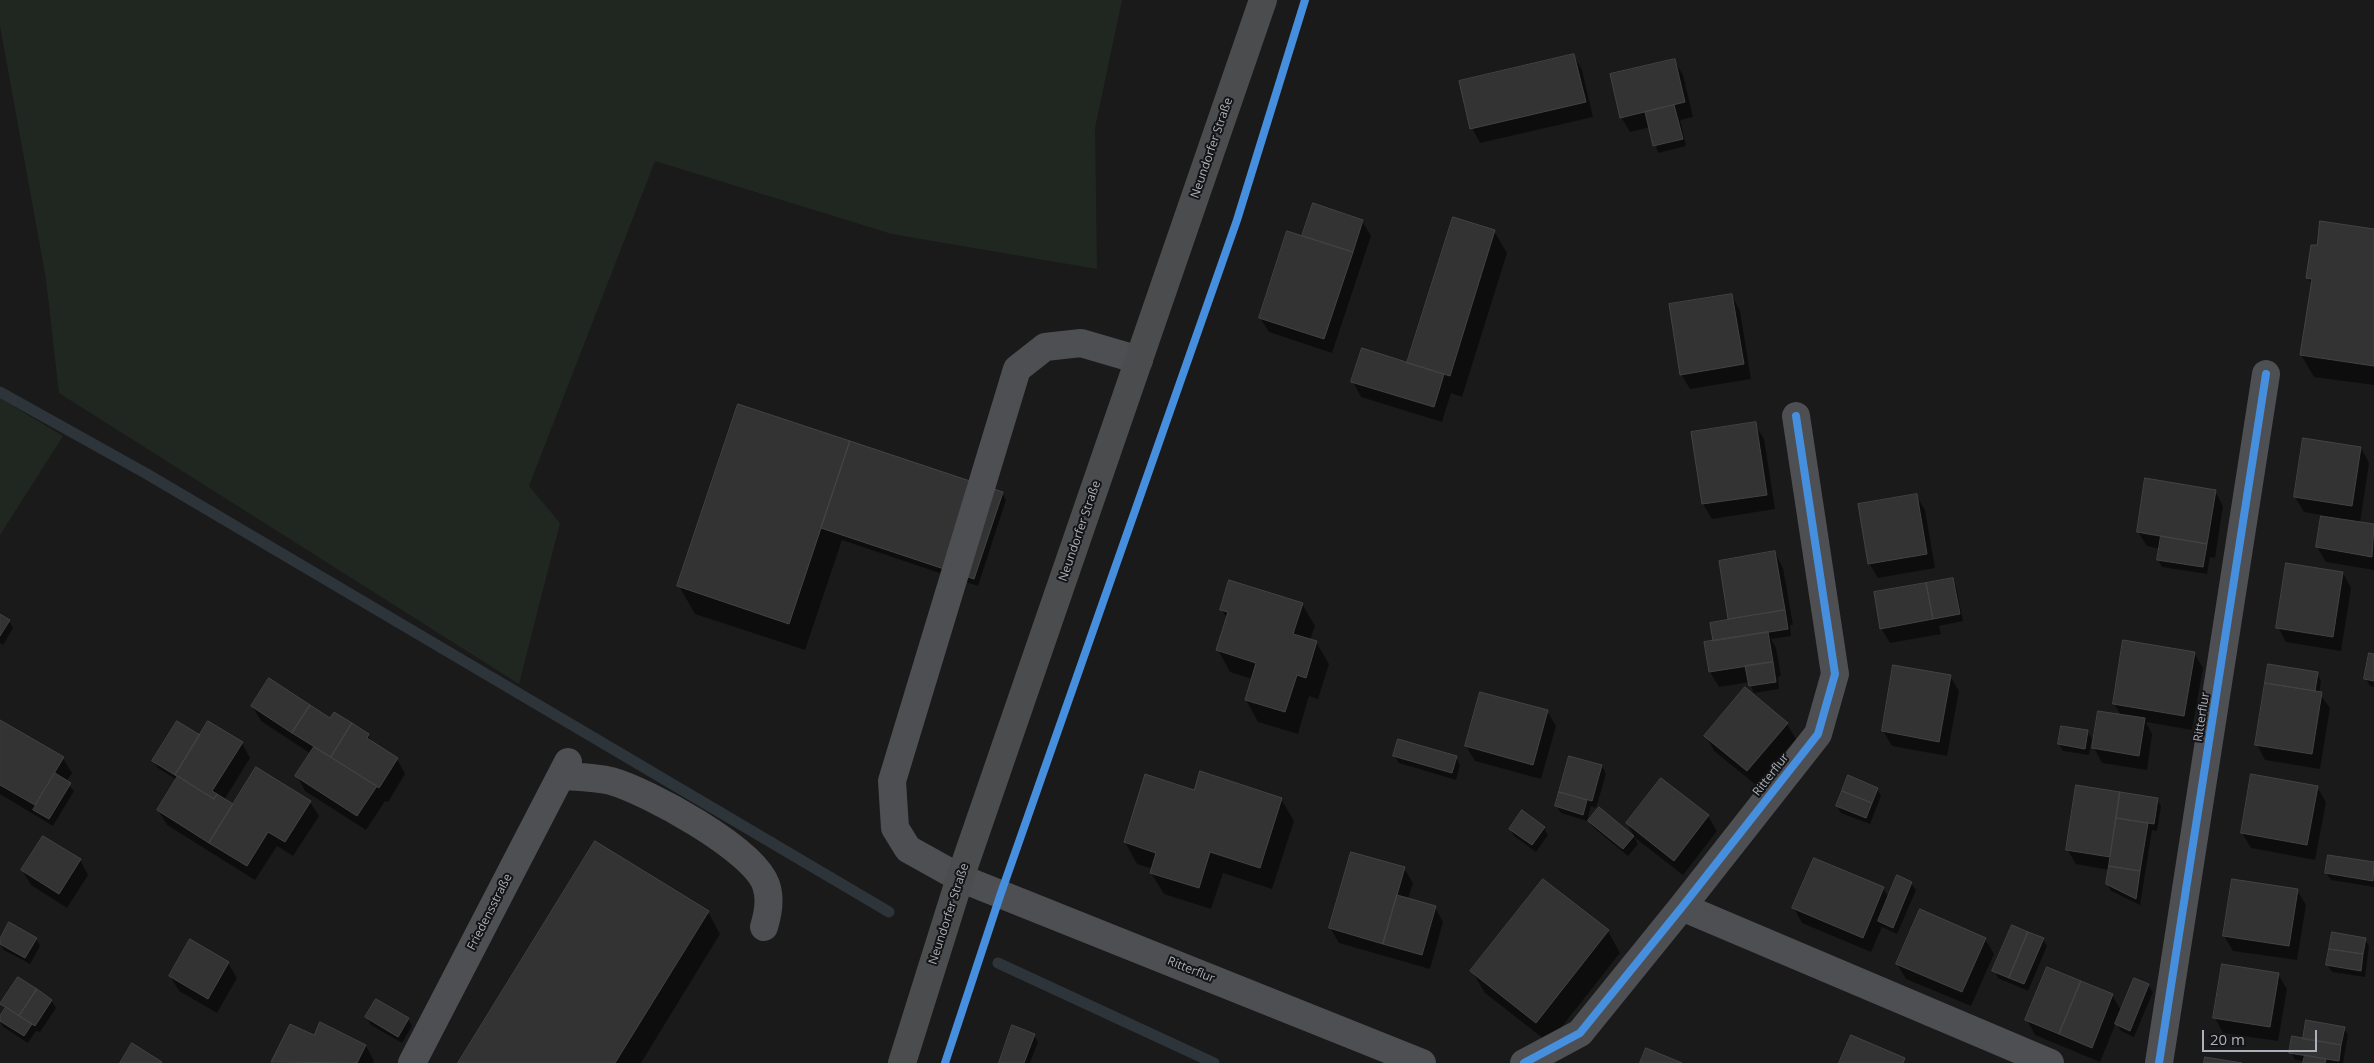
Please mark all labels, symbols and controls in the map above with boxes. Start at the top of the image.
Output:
street label: Neundorfer Straße [1188,96,1236,200]
street label: Neundorfer Straße [1056,479,1104,583]
street label: Ritterflur [2191,691,2213,743]
street label: Ritterflur [1750,751,1792,799]
street label: Neundorfer Straße [926,862,972,966]
street label: Friedensstraße [465,871,515,953]
street label: Ritterflur [1165,954,1217,986]
scale bar [2204,1020,2319,1052]
text: 20 m [2210,1029,2245,1049]

